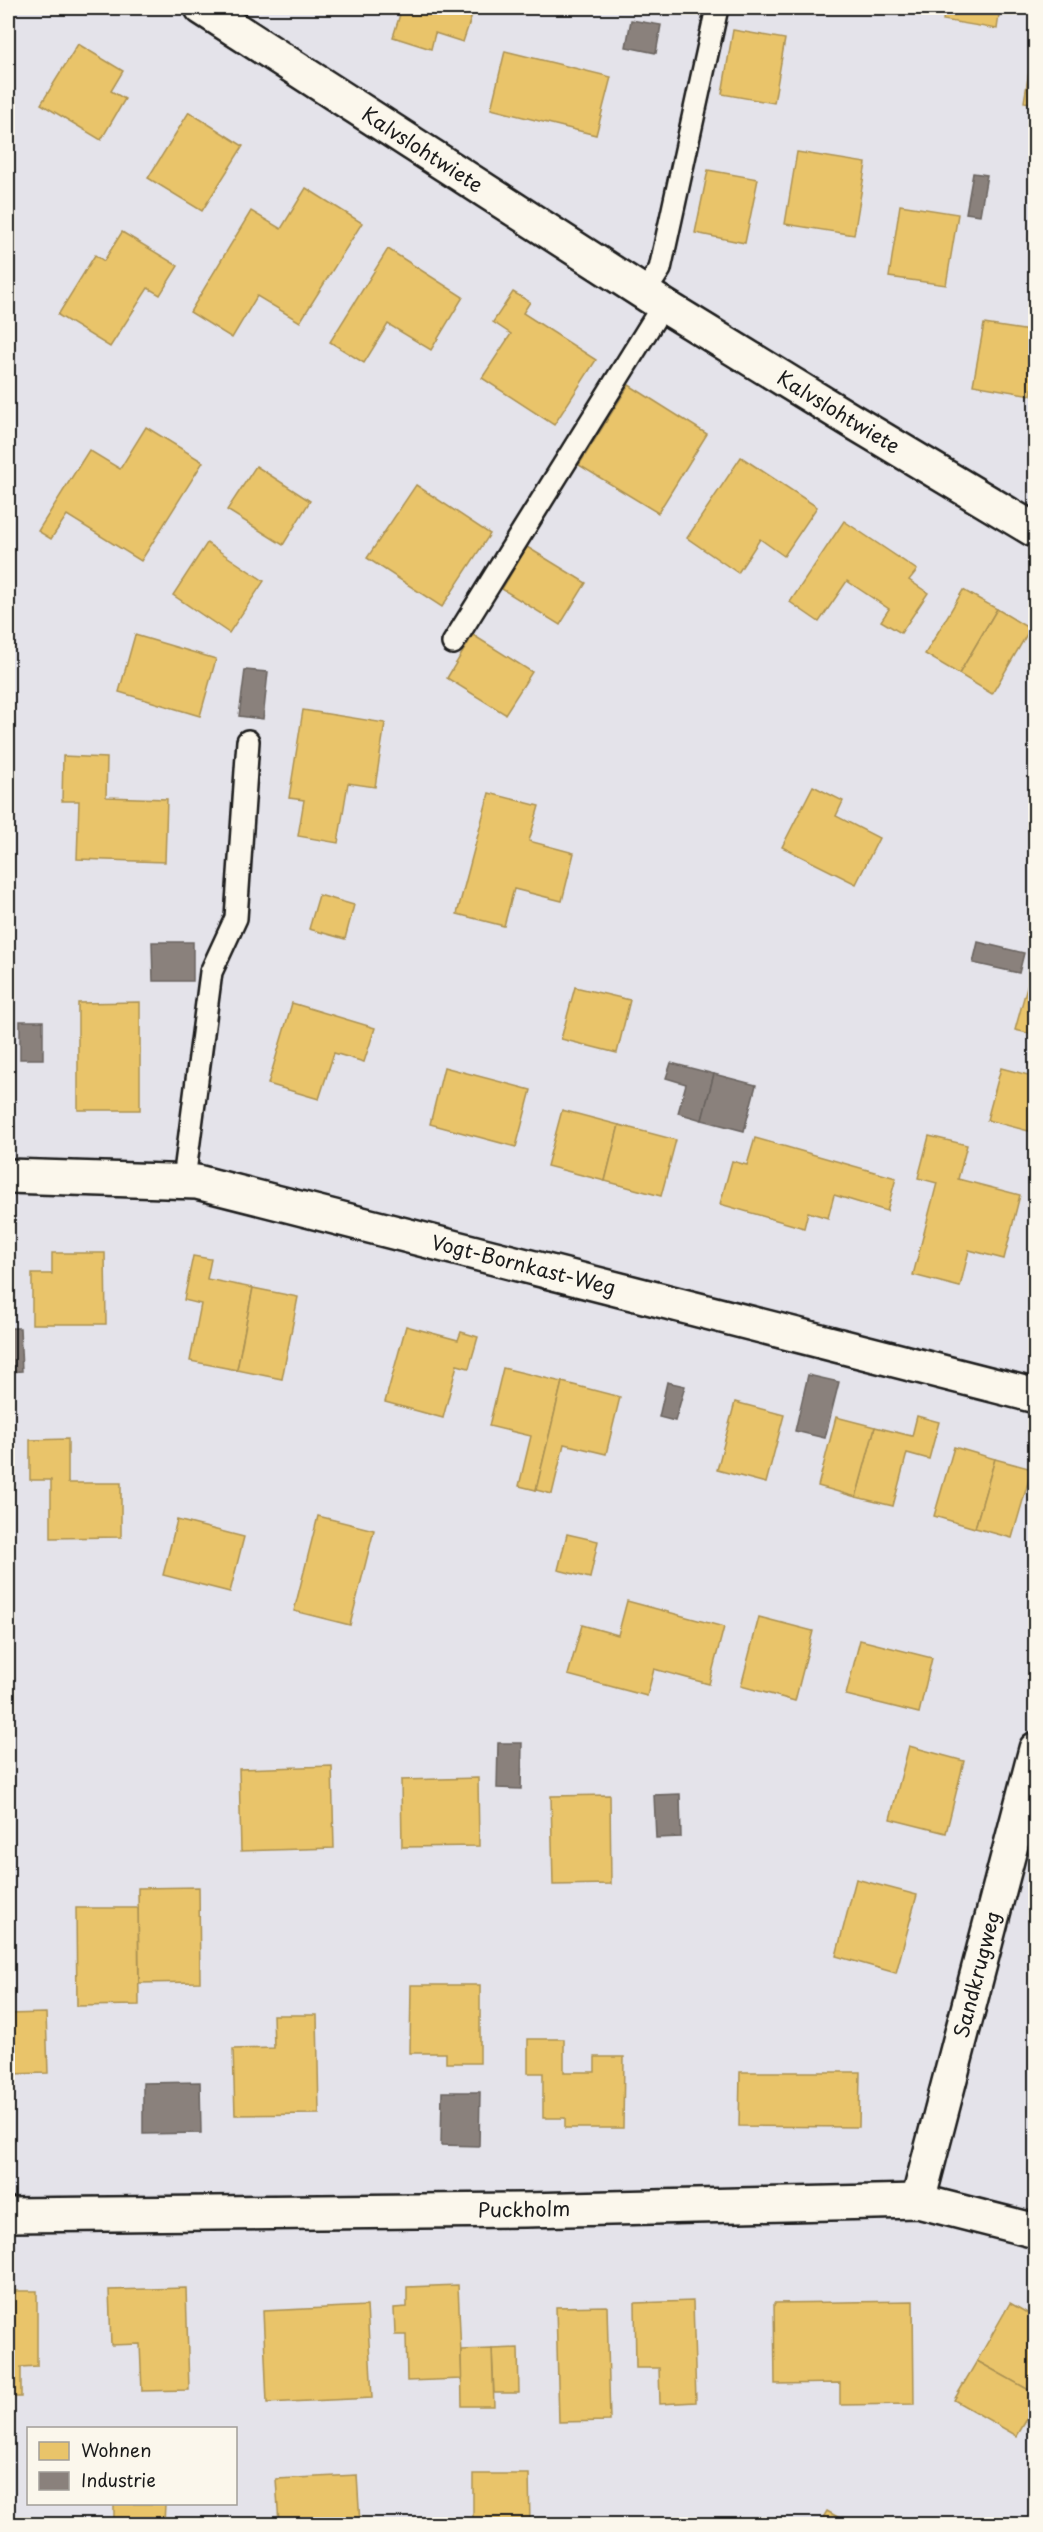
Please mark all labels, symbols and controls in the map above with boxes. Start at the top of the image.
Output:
street label: Kalvslohtwiete [356,99,490,199]
street label: Kalvslohtwiete [772,363,906,461]
street label: Vogt-Bornkast-Weg [428,1226,619,1302]
street label: Sandkrugweg [945,1908,1007,2041]
street label: Puckholm [477,2193,571,2224]
legend [27,2427,237,2505]
text: Wohnen [81,2436,152,2463]
text: Industrie [81,2466,156,2493]

